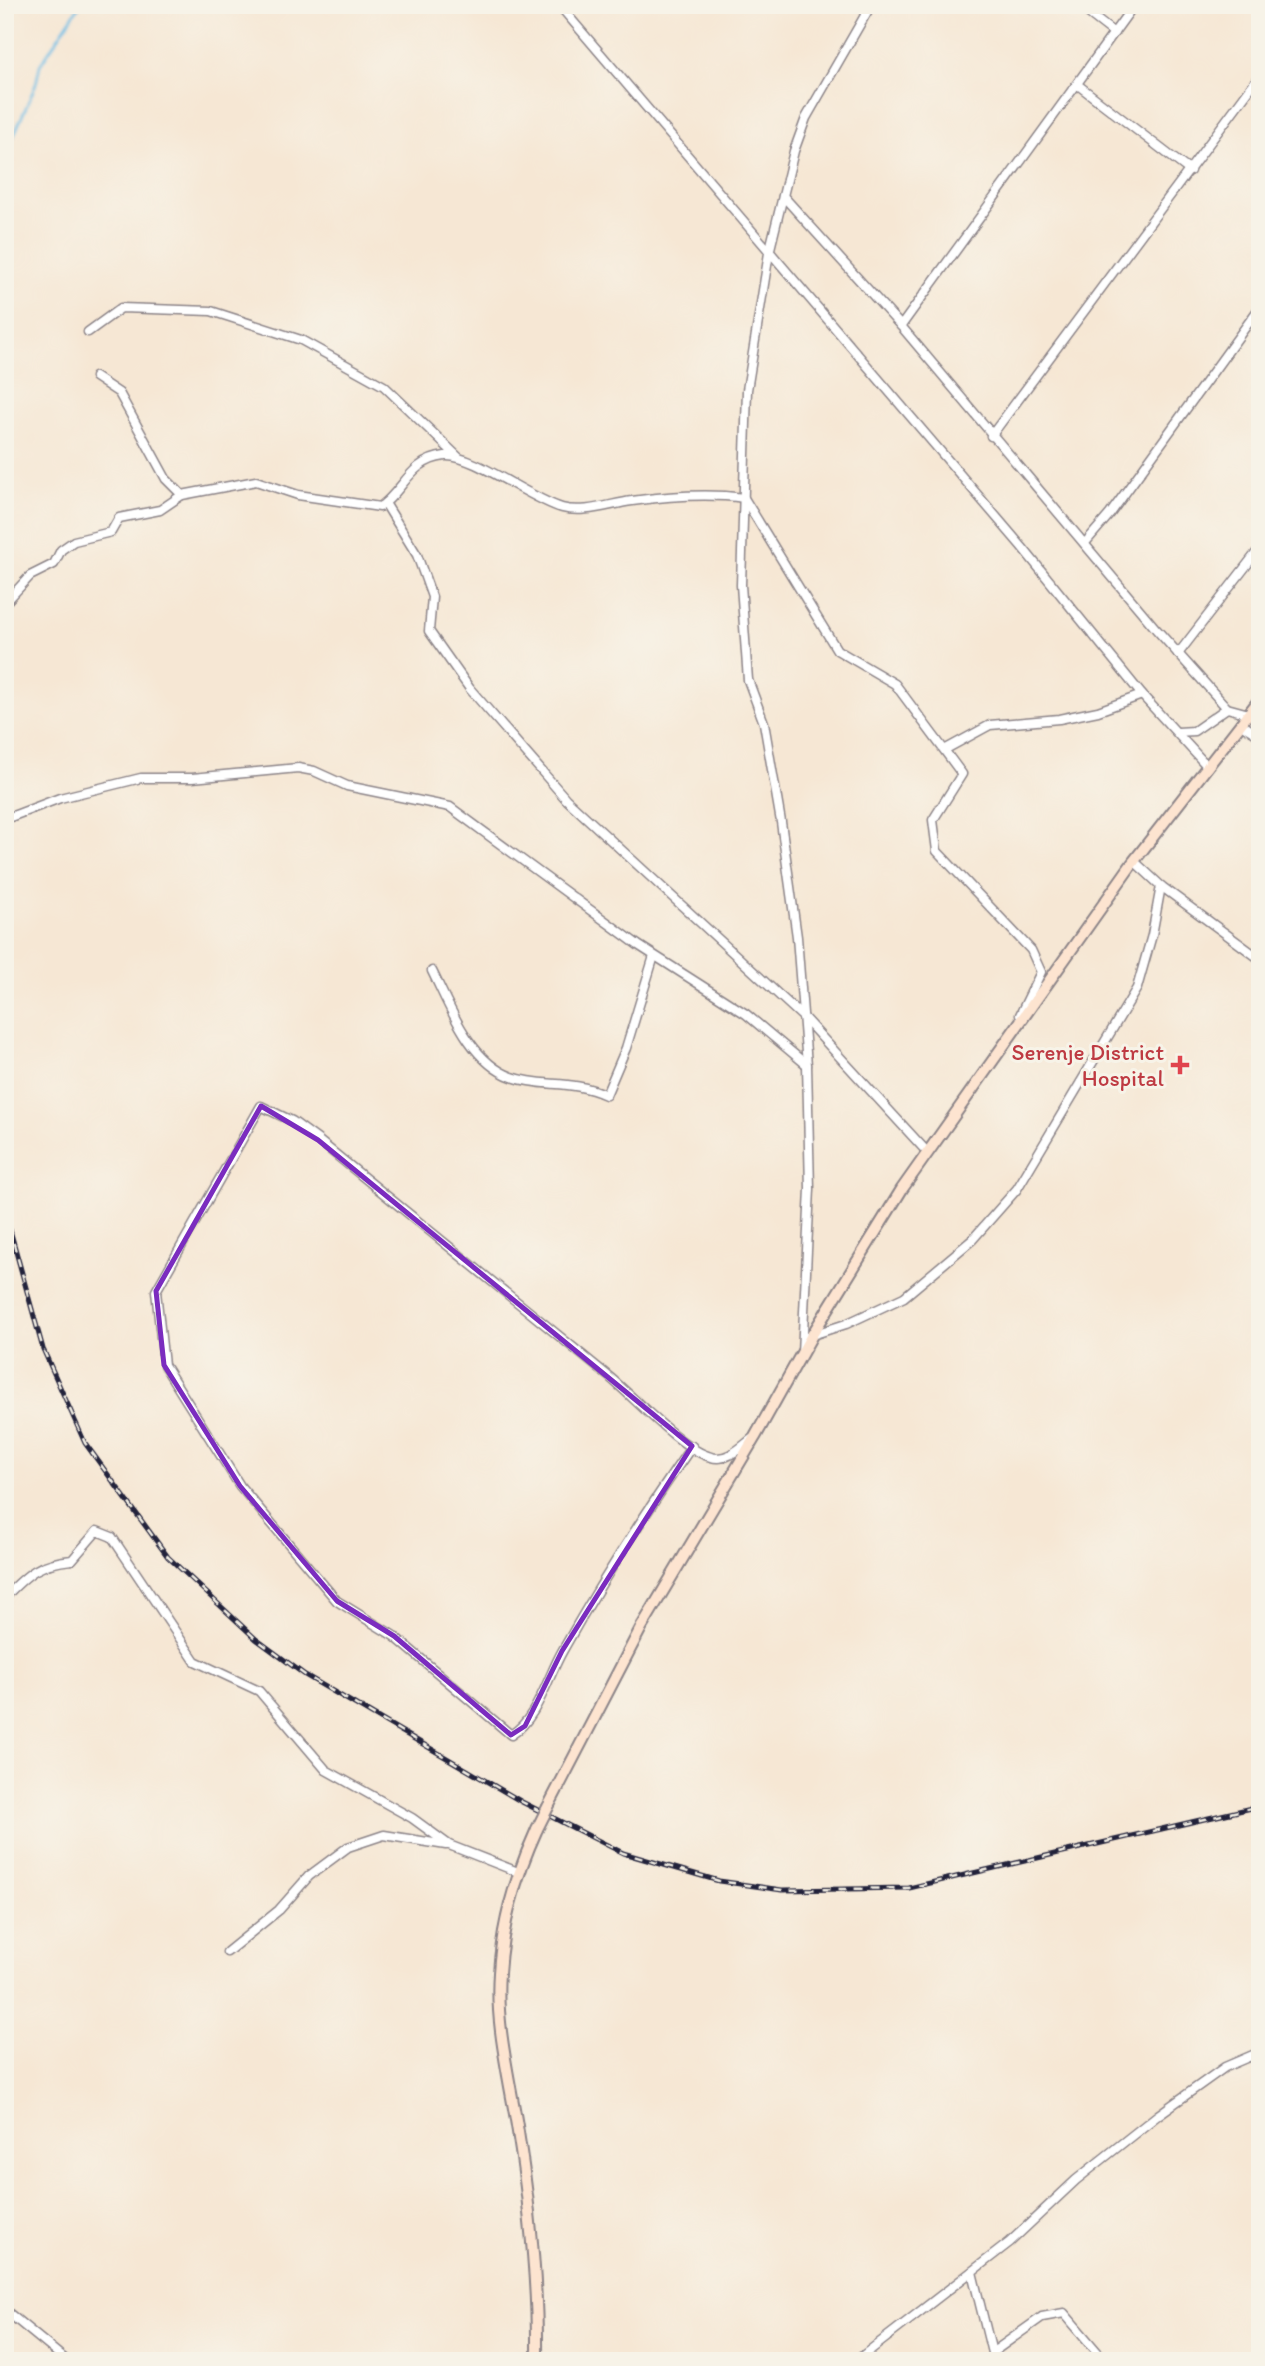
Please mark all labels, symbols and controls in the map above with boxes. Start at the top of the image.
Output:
place label: Serenje District Hospital [1011,1038,1164,1092]
marker: Serenje District Hospital [1170,1055,1190,1075]

